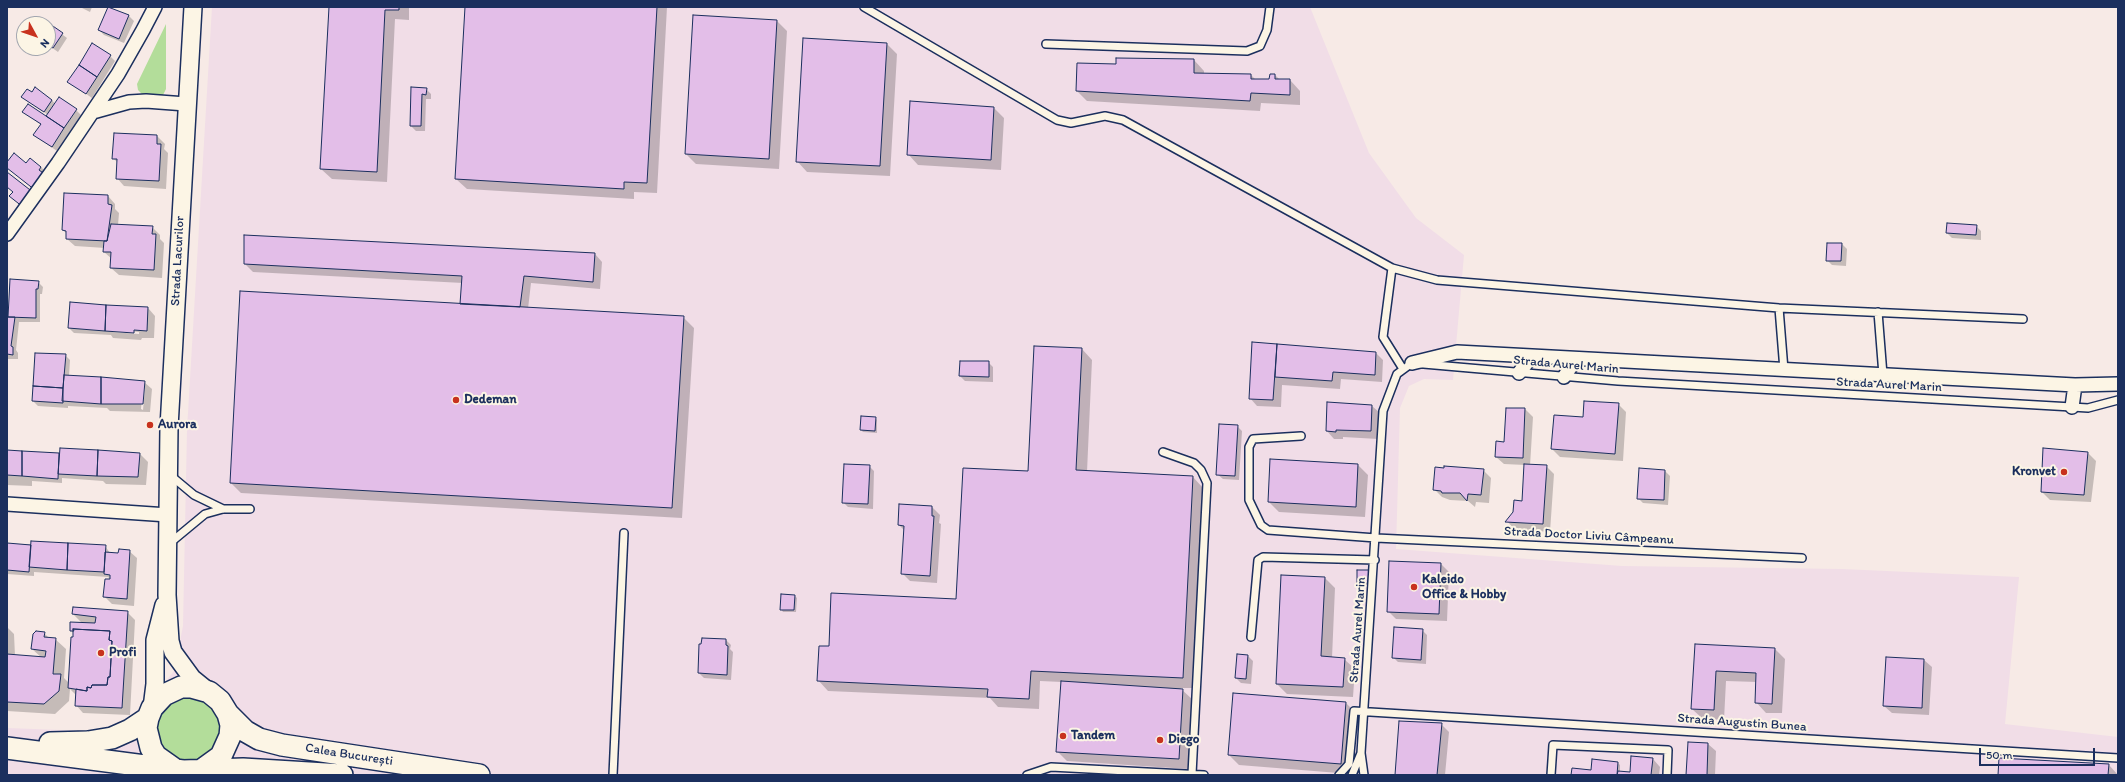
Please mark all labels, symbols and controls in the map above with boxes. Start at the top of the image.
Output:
north arrow [16,16,56,56]
text: N [37,36,52,50]
street label: Strada Lacurilor [168,215,188,307]
street label: Strada Aurel Marin [1513,353,1619,377]
street label: Strada Aurel Marin [1836,374,1942,396]
place label: Dedeman [464,392,517,408]
marker: Dedeman [451,395,461,405]
place label: Aurora [158,417,197,433]
marker: Aurora [145,420,155,430]
place label: Kronvet [2012,464,2056,480]
marker: Kronvet [2059,467,2069,477]
street label: Strada Doctor Liviu Câmpeanu [1504,524,1674,548]
place label: Kaleido Office & Hobby [1422,572,1506,603]
street label: Strada Aurel Marin [1347,577,1369,683]
marker: Kaleido Office & Hobby [1409,582,1419,592]
place label: Profi [109,645,136,661]
marker: Profi [96,648,106,658]
street label: Strada Augustin Bunea [1677,711,1807,735]
place label: Tandem [1071,728,1115,744]
marker: Tandem [1058,731,1068,741]
place label: Diego [1168,732,1199,748]
marker: Diego [1155,735,1165,745]
street label: Calea București [304,740,394,770]
scale bar [1981,740,2097,766]
text: 50 m [1986,748,2012,762]

